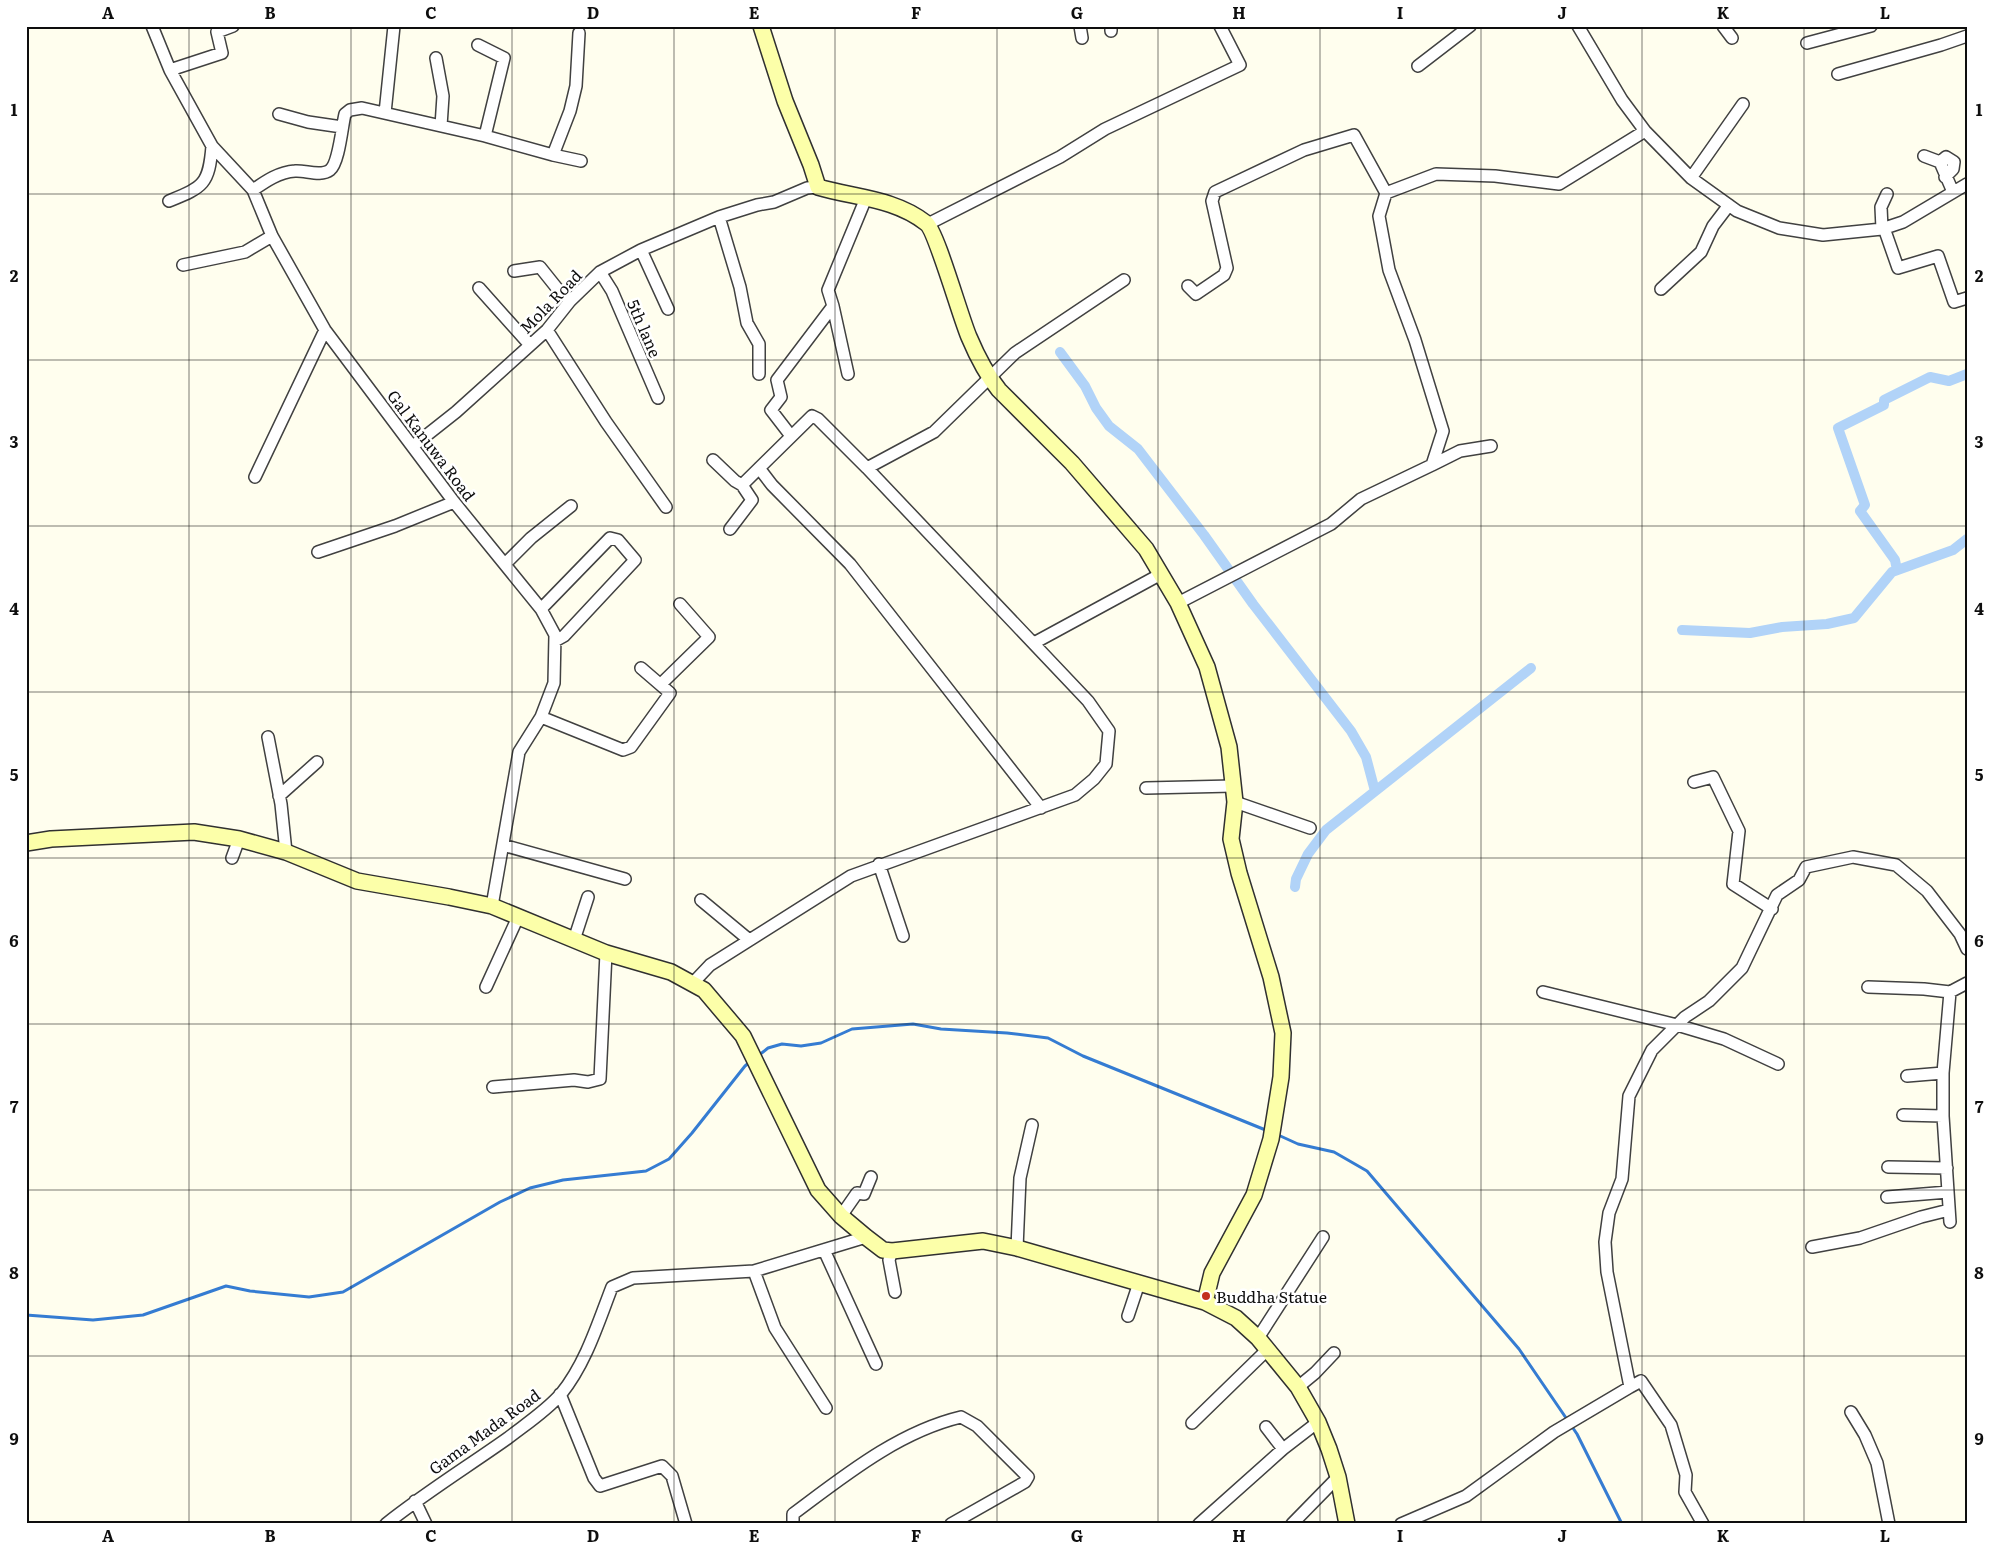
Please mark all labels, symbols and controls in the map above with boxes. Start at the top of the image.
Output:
text: A [102,0,114,24]
text: B [264,0,276,24]
text: C [425,0,437,24]
text: D [587,0,599,24]
text: E [749,0,760,24]
text: F [911,0,921,24]
text: G [1071,0,1083,24]
text: H [1232,0,1246,24]
text: I [1397,0,1403,24]
text: J [1557,0,1567,24]
text: K [1717,0,1730,24]
text: L [1880,0,1890,24]
text: 1 [11,97,18,121]
text: 1 [1976,97,1983,121]
text: 2 [10,263,19,287]
street label: Mola Road [513,263,587,338]
text: 2 [1975,263,1984,287]
street label: 5th lane [622,295,668,361]
street label: Gal Kanuwa Road [382,384,482,506]
text: 3 [10,429,19,453]
text: 3 [1975,429,1984,453]
text: 4 [9,596,19,620]
text: 4 [1974,596,1984,620]
text: 5 [10,762,19,786]
text: 5 [1975,762,1984,786]
text: 6 [9,928,19,952]
text: 6 [1974,928,1984,952]
text: 7 [10,1094,19,1118]
text: 7 [1975,1094,1984,1118]
text: 8 [9,1260,19,1284]
text: 8 [1974,1260,1984,1284]
place label: Buddha Statue [1216,1284,1327,1308]
marker: Buddha Statue [1200,1290,1212,1302]
street label: Gama Mada Road [423,1382,545,1480]
text: 9 [9,1426,19,1450]
text: 9 [1974,1426,1984,1450]
text: A [102,1523,114,1547]
text: B [264,1523,276,1547]
text: C [425,1523,437,1547]
text: D [587,1523,599,1547]
text: E [749,1523,760,1547]
text: F [911,1523,921,1547]
text: G [1071,1523,1083,1547]
text: H [1232,1523,1246,1547]
text: I [1397,1523,1403,1547]
text: J [1557,1523,1567,1547]
text: K [1717,1523,1730,1547]
text: L [1880,1523,1890,1547]

